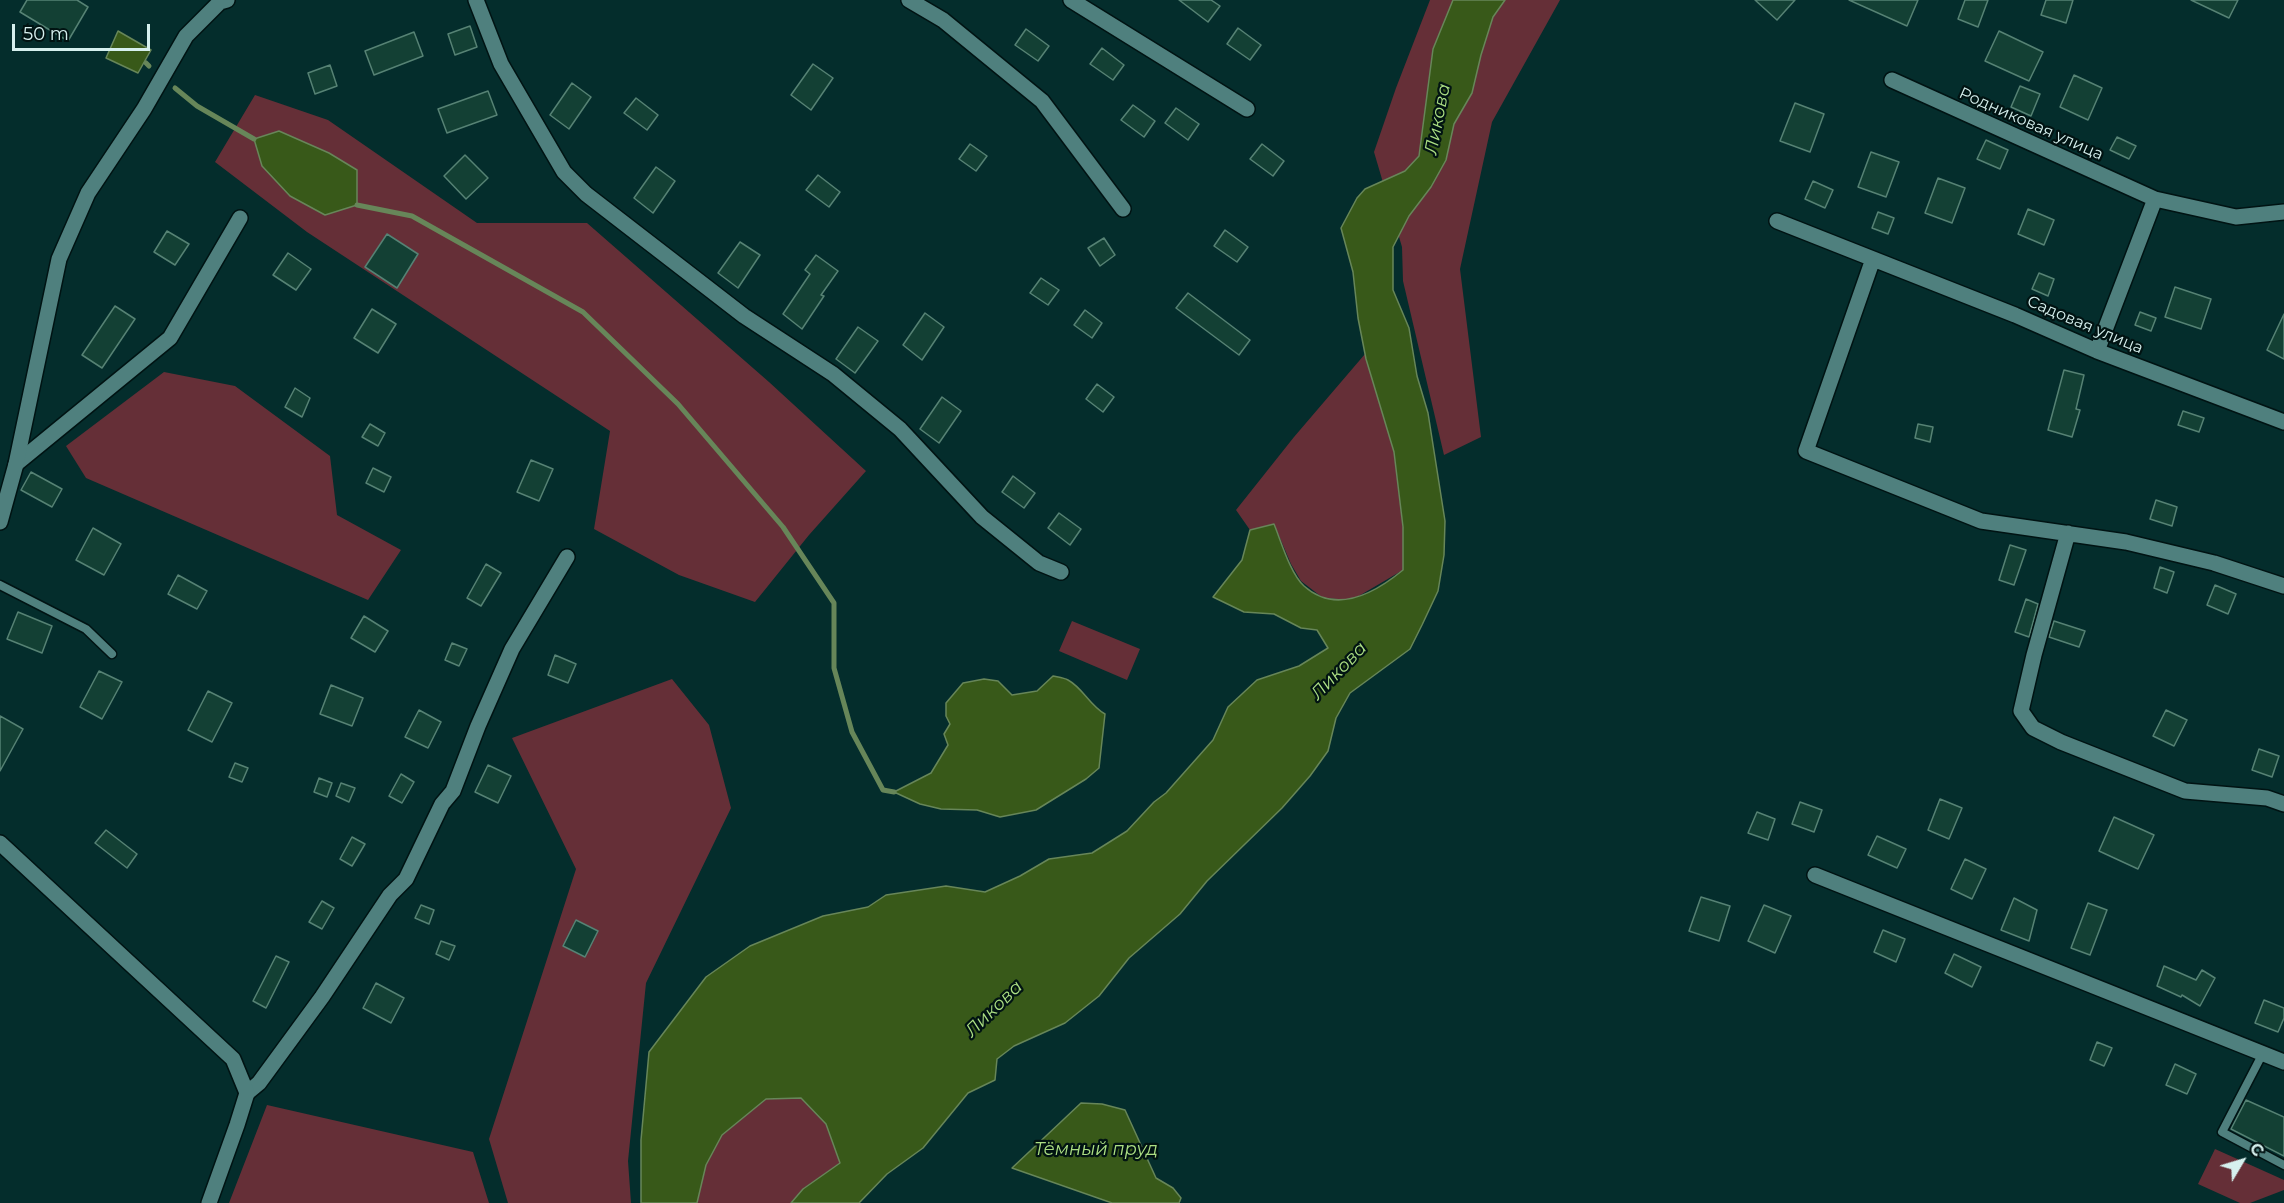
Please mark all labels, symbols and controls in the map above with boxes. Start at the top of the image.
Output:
scale bar [15,12,153,50]
text: 50 m [23,23,69,45]
water label: Ликова [1421,82,1455,156]
street label: Родниковая улица [1956,84,2106,164]
street label: Садовая улица [2024,292,2146,358]
water label: Ликова [1306,638,1372,704]
water label: Ликова [961,976,1027,1042]
north arrow [2212,1131,2272,1191]
water label: Тёмный пруд [1034,1139,1158,1161]
text: С [2246,1139,2268,1160]

